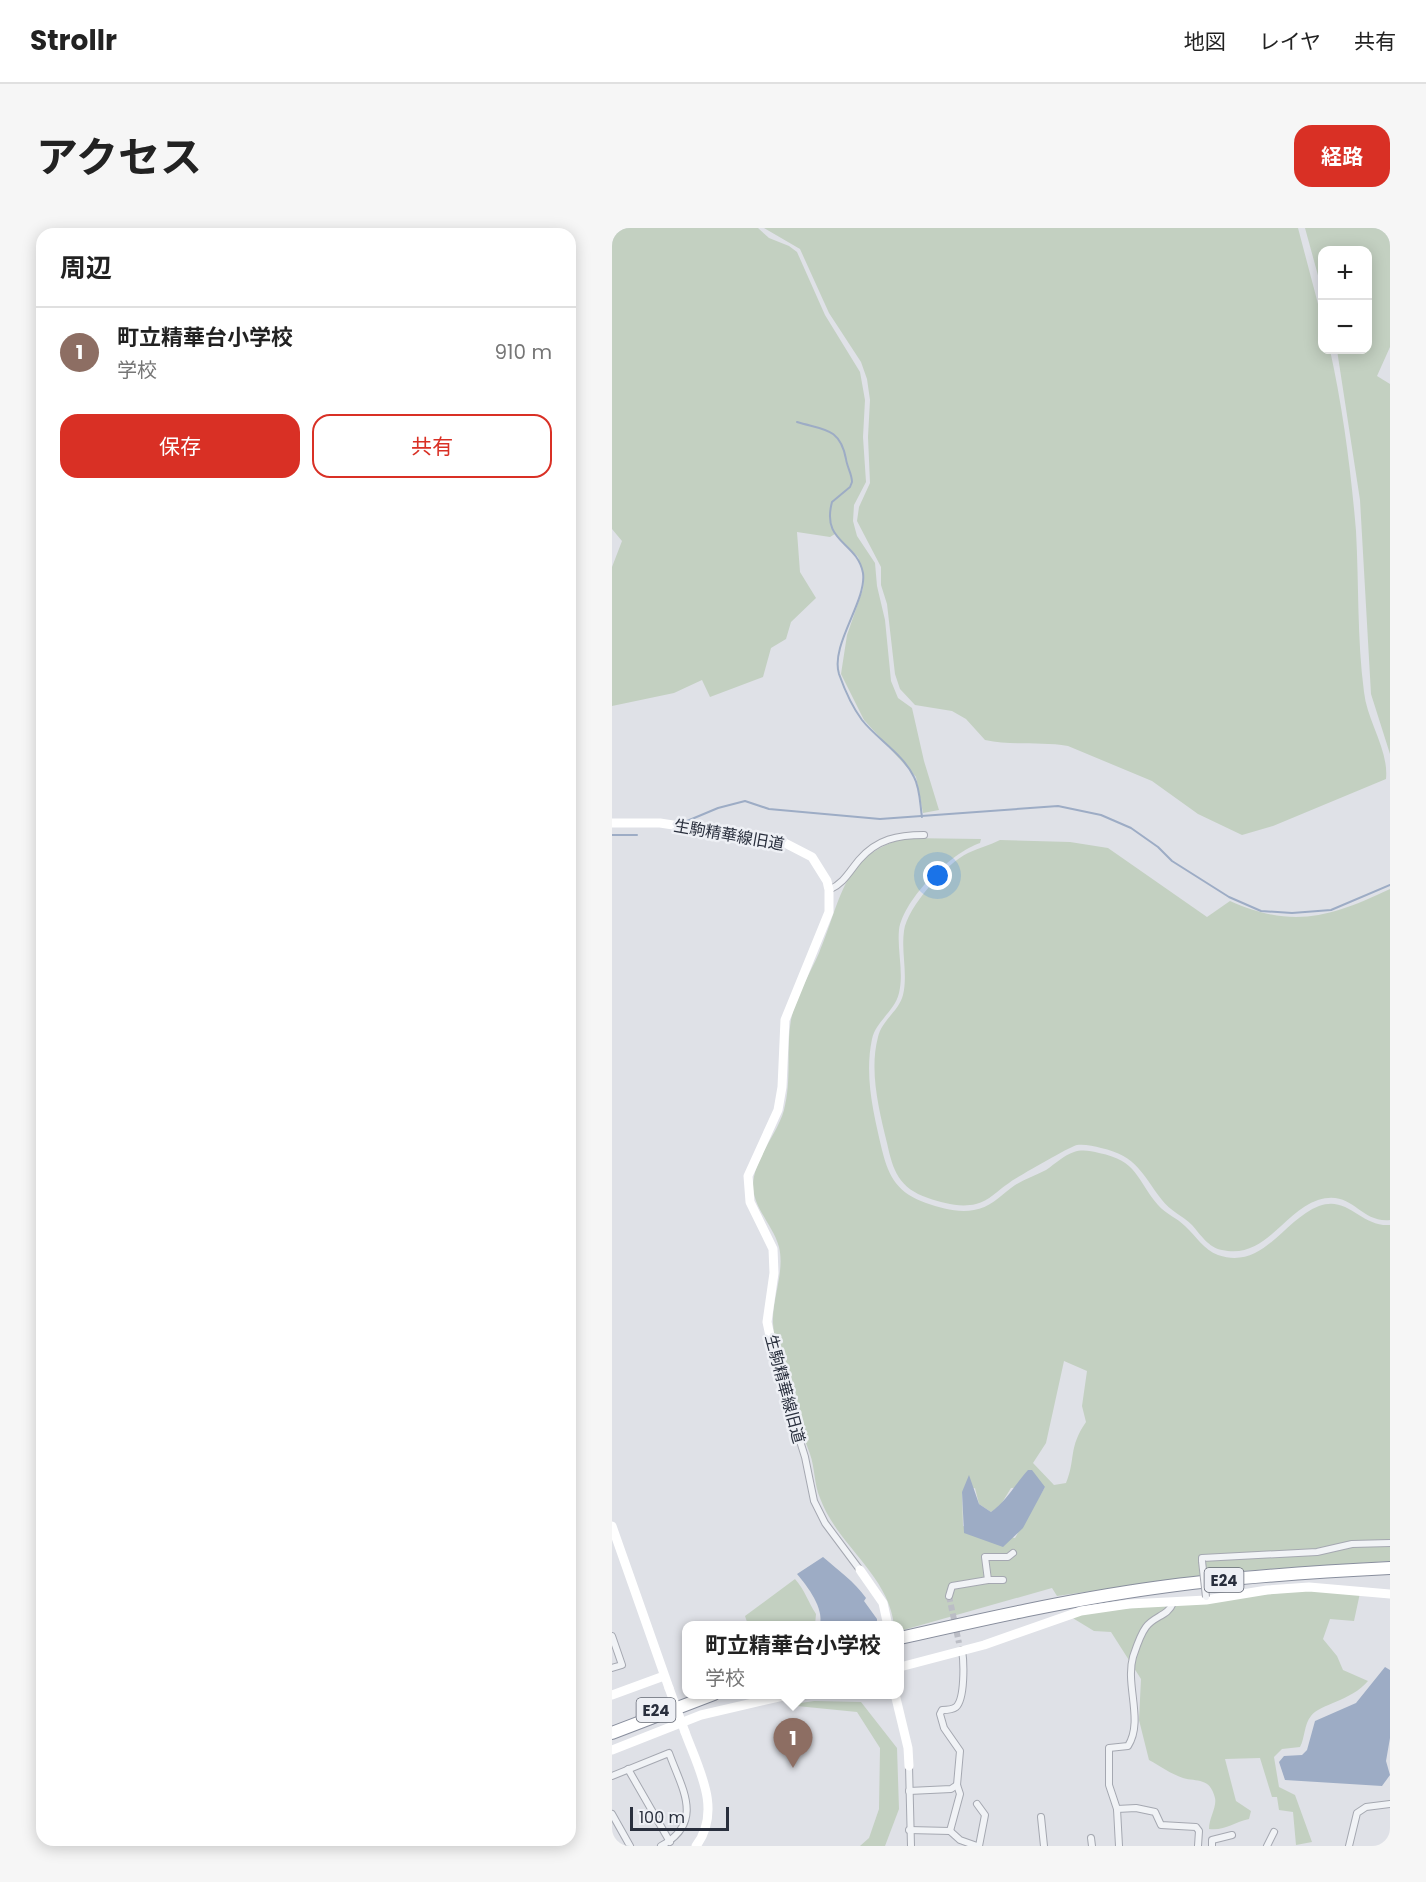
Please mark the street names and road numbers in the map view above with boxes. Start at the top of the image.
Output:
street label: 生駒精華線旧道 [672,814,786,856]
street label: 生駒精華線旧道 [759,1332,811,1446]
road number: E24 [1204,1568,1244,1592]
road number: E24 [636,1698,675,1722]

